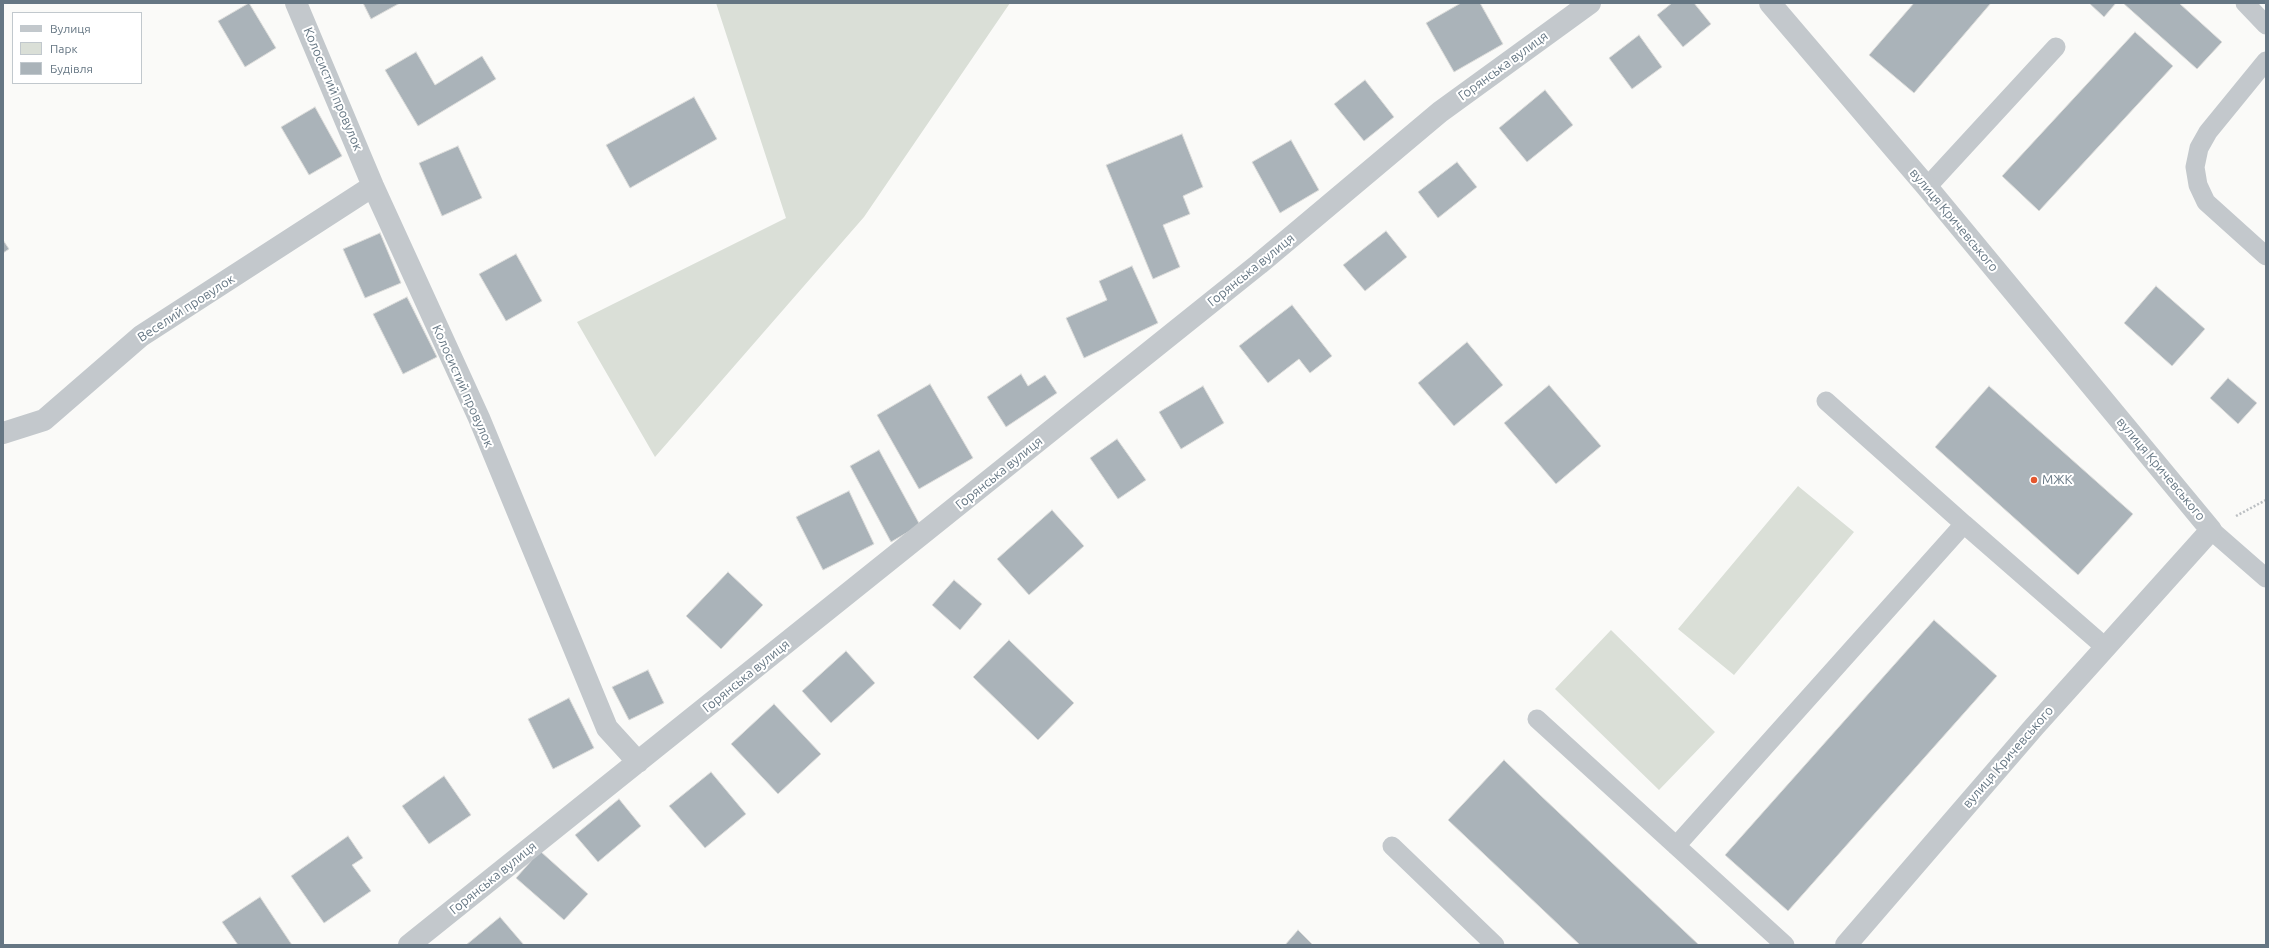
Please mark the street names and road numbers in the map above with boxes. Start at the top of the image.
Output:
street label: Колосистий провулок [300,25,366,153]
street label: Горянська вулиця [1455,28,1551,104]
street label: вулиця Кричевського [1906,165,2002,275]
street label: Горянська вулиця [1204,230,1298,310]
street label: Веселий провулок [135,271,237,345]
street label: Колосистий провулок [429,322,497,450]
street label: вулиця Кричевського [2113,414,2209,524]
street label: Горянська вулиця [952,433,1046,513]
street label: Горянська вулиця [699,636,793,716]
street label: вулиця Кричевського [1959,703,2057,811]
street label: Горянська вулиця [446,838,540,918]

